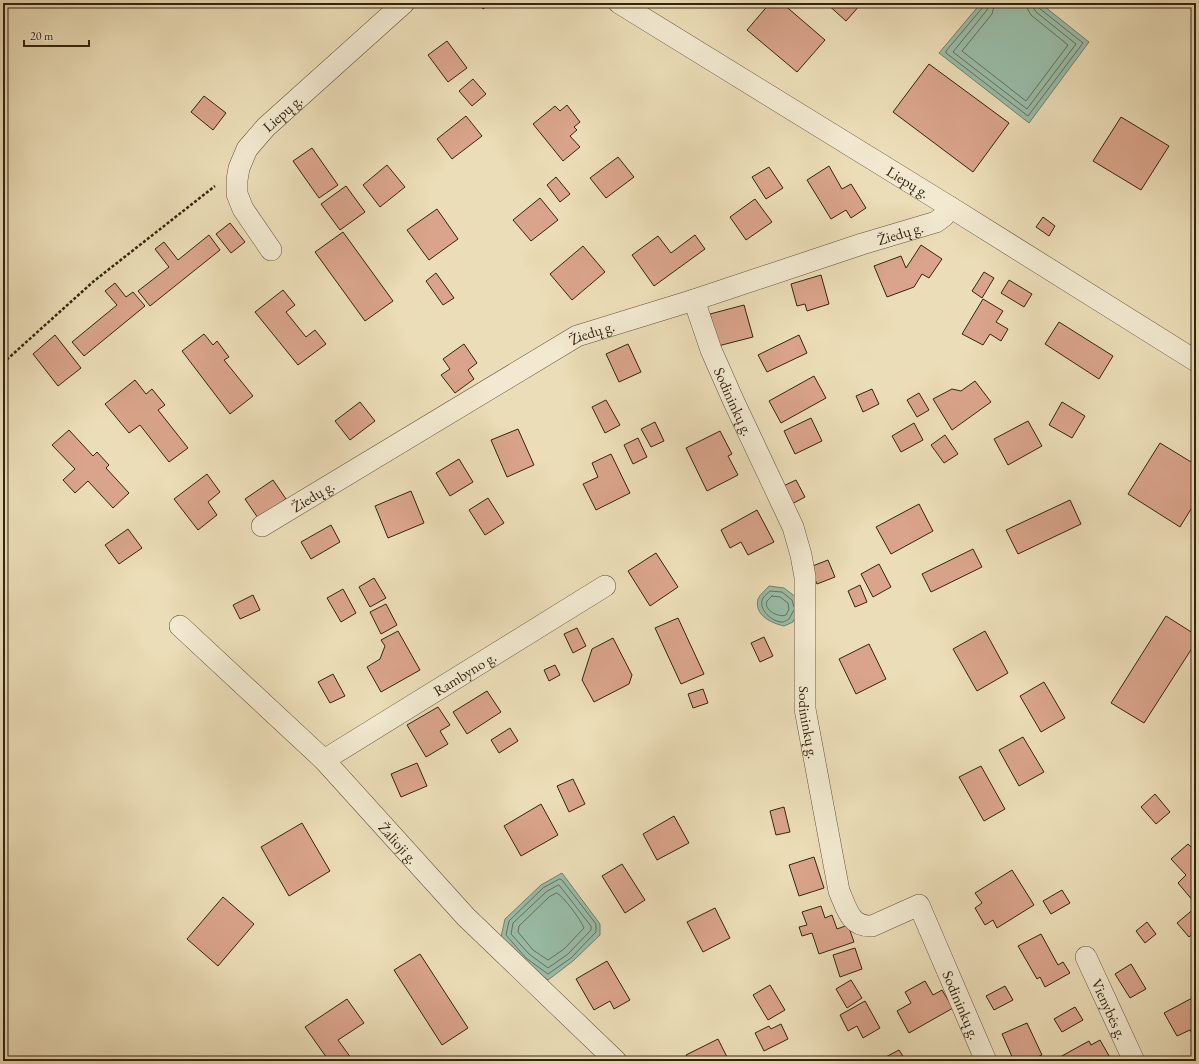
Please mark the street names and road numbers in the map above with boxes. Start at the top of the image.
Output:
street label: Liepų g. [258,90,306,136]
street label: Liepų g. [883,161,933,202]
street label: Žiedų g. [875,217,925,248]
street label: Žiedų g. [565,316,617,348]
street label: Sodininkų g. [710,364,758,439]
street label: Žiedų g. [288,475,338,516]
street label: Rambyno g. [429,646,499,700]
street label: Sodininkų g. [795,686,824,760]
street label: Žalioji g. [375,818,422,867]
street label: Sodininkų g. [939,967,985,1042]
street label: Vienybės g. [1088,975,1132,1042]

